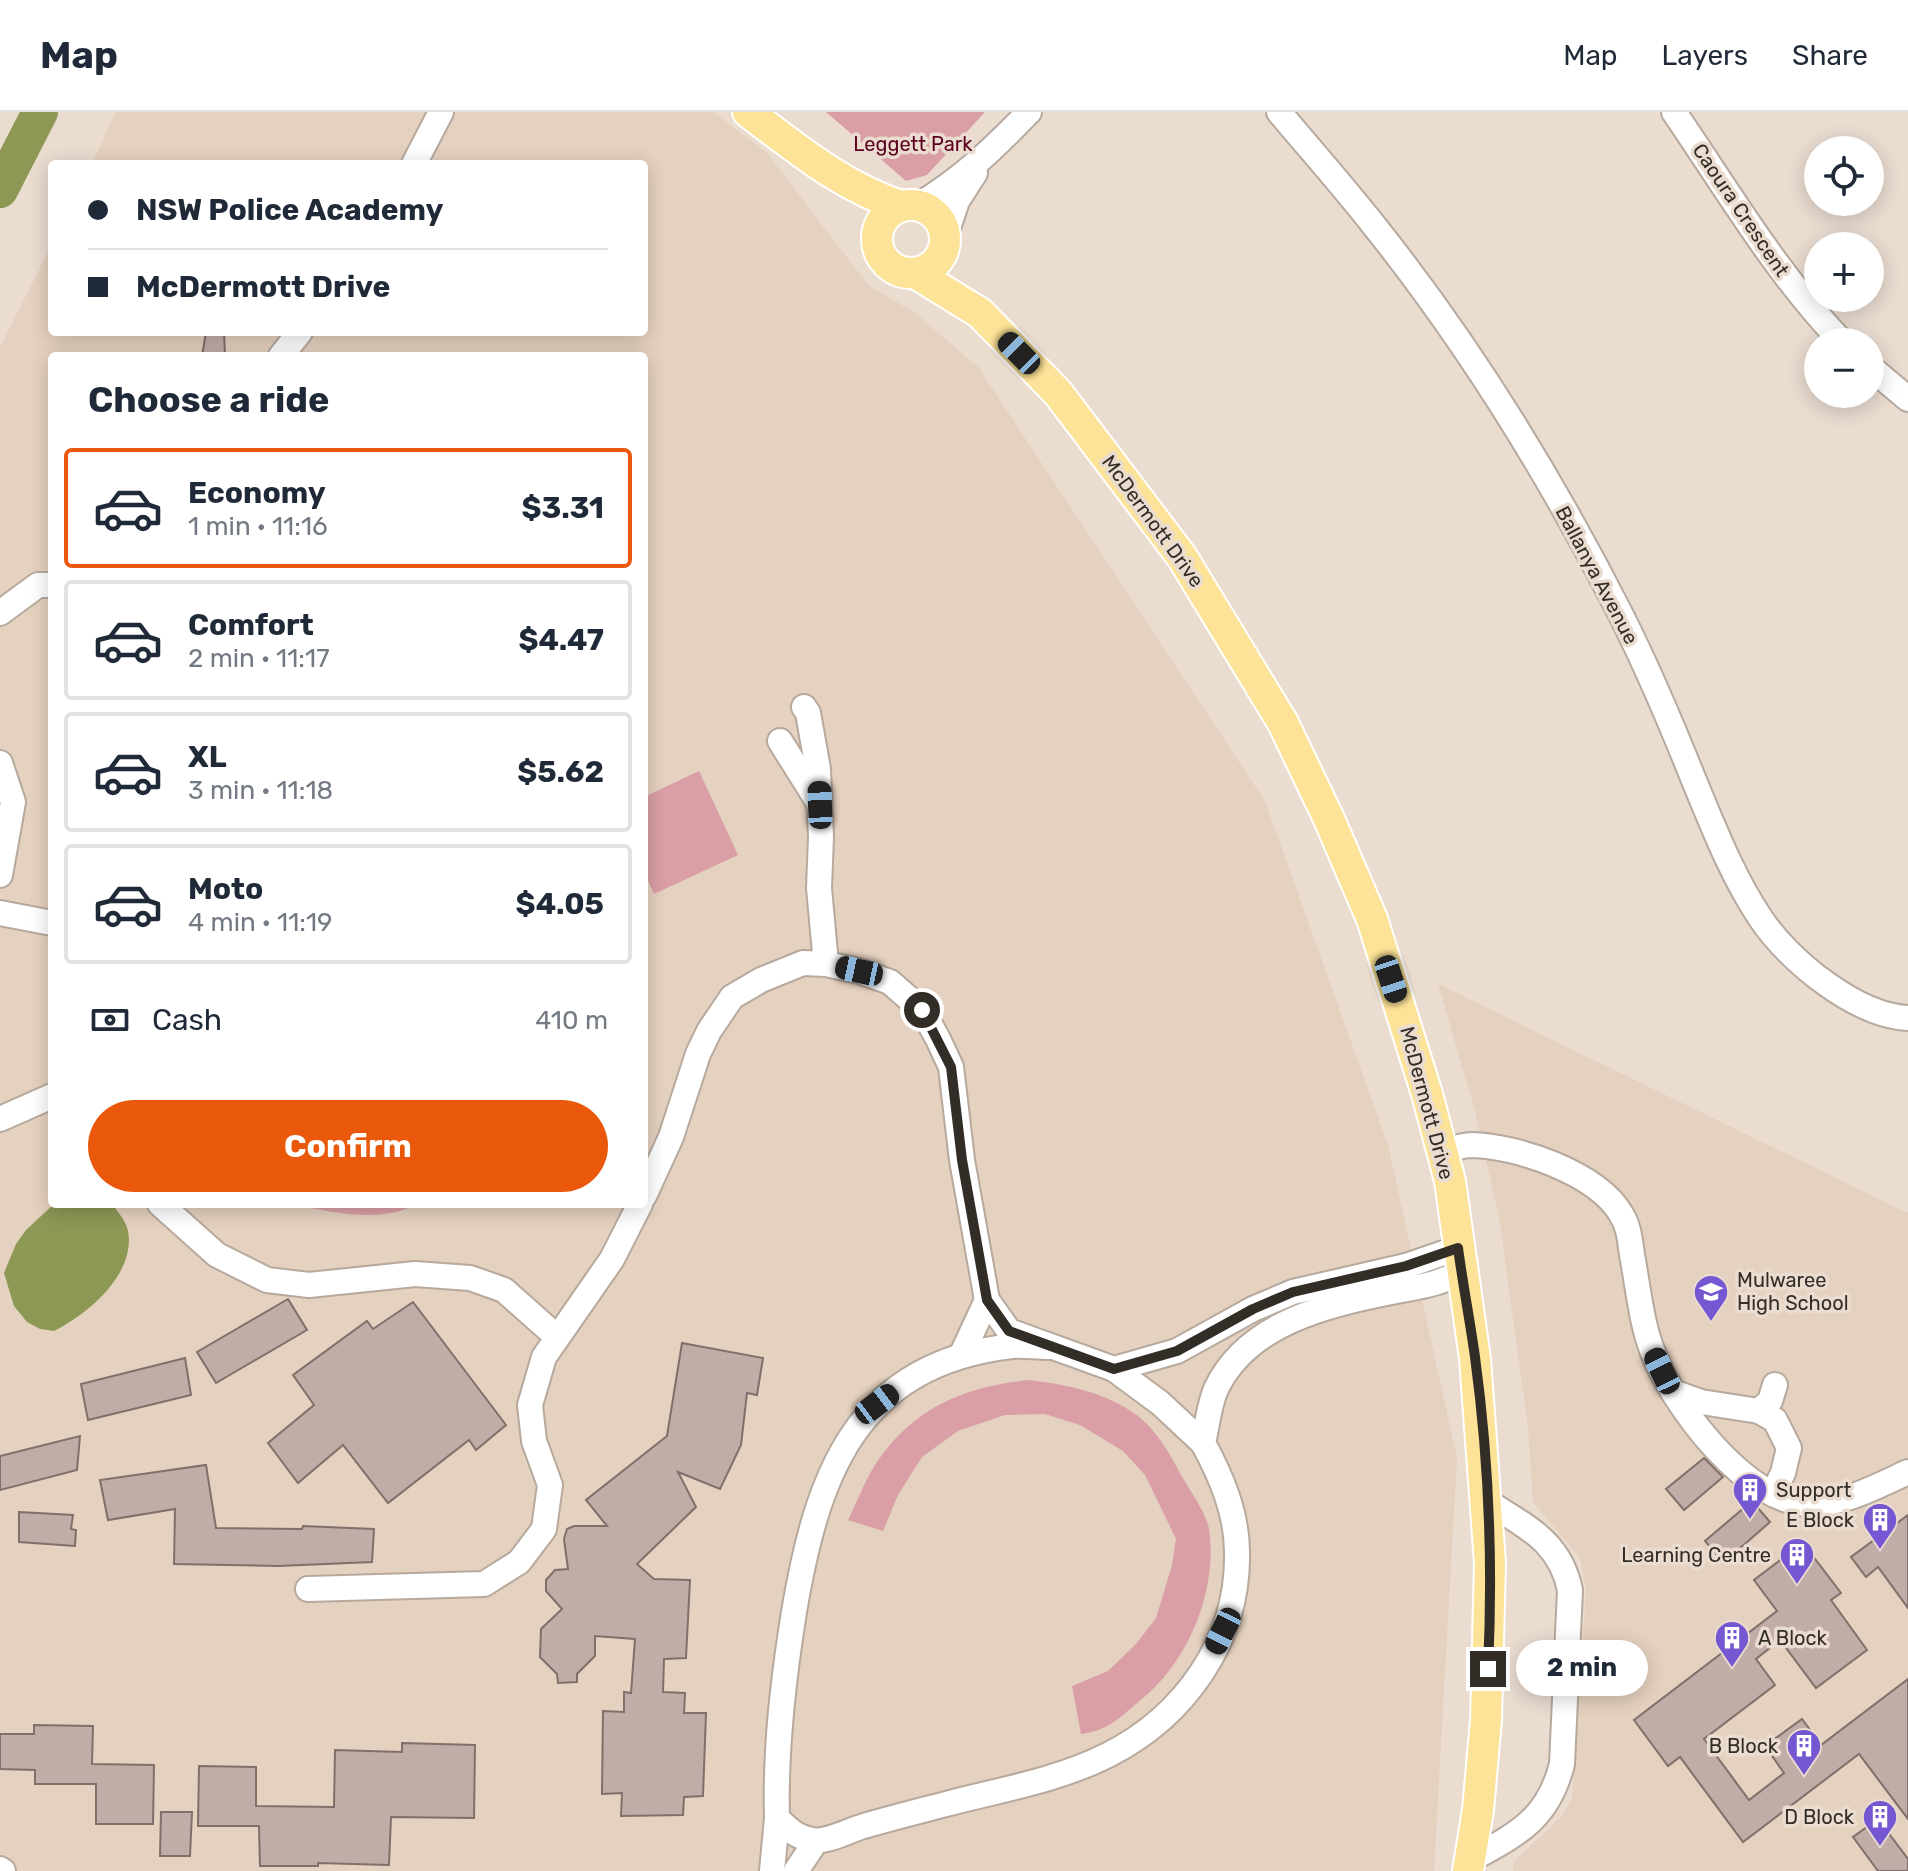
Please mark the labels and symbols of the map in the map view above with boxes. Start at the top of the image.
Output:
park label: Leggett Park [853,132,973,156]
street label: Caoura Crescent [1688,139,1795,281]
car [994,328,1044,378]
street label: McDermott Drive [1097,450,1209,592]
street label: Ballanya Avenue [1550,502,1644,648]
car [807,781,833,829]
car [1372,952,1410,1006]
car [833,954,885,988]
route start [904,992,940,1028]
street label: McDermott Drive [1395,1024,1459,1182]
place label: Mulwaree High School [1737,1268,1849,1315]
school or university icon: Mulwaree High School [1692,1273,1730,1323]
car [1641,1344,1683,1398]
car [851,1380,903,1428]
building icon: Support [1731,1471,1769,1521]
place label: Support [1776,1478,1851,1502]
building icon: E Block [1861,1501,1899,1551]
place label: E Block [1786,1508,1855,1532]
building icon: Learning Centre [1778,1536,1816,1586]
place label: Learning Centre [1621,1543,1771,1567]
car [1202,1604,1244,1658]
building icon: A Block [1713,1619,1751,1669]
place label: A Block [1758,1626,1828,1650]
callout: 2 min [1516,1641,1648,1697]
route end [1470,1651,1506,1687]
building icon: B Block [1785,1727,1823,1777]
place label: B Block [1709,1734,1779,1758]
building icon: D Block [1861,1798,1899,1848]
place label: D Block [1784,1805,1855,1829]

